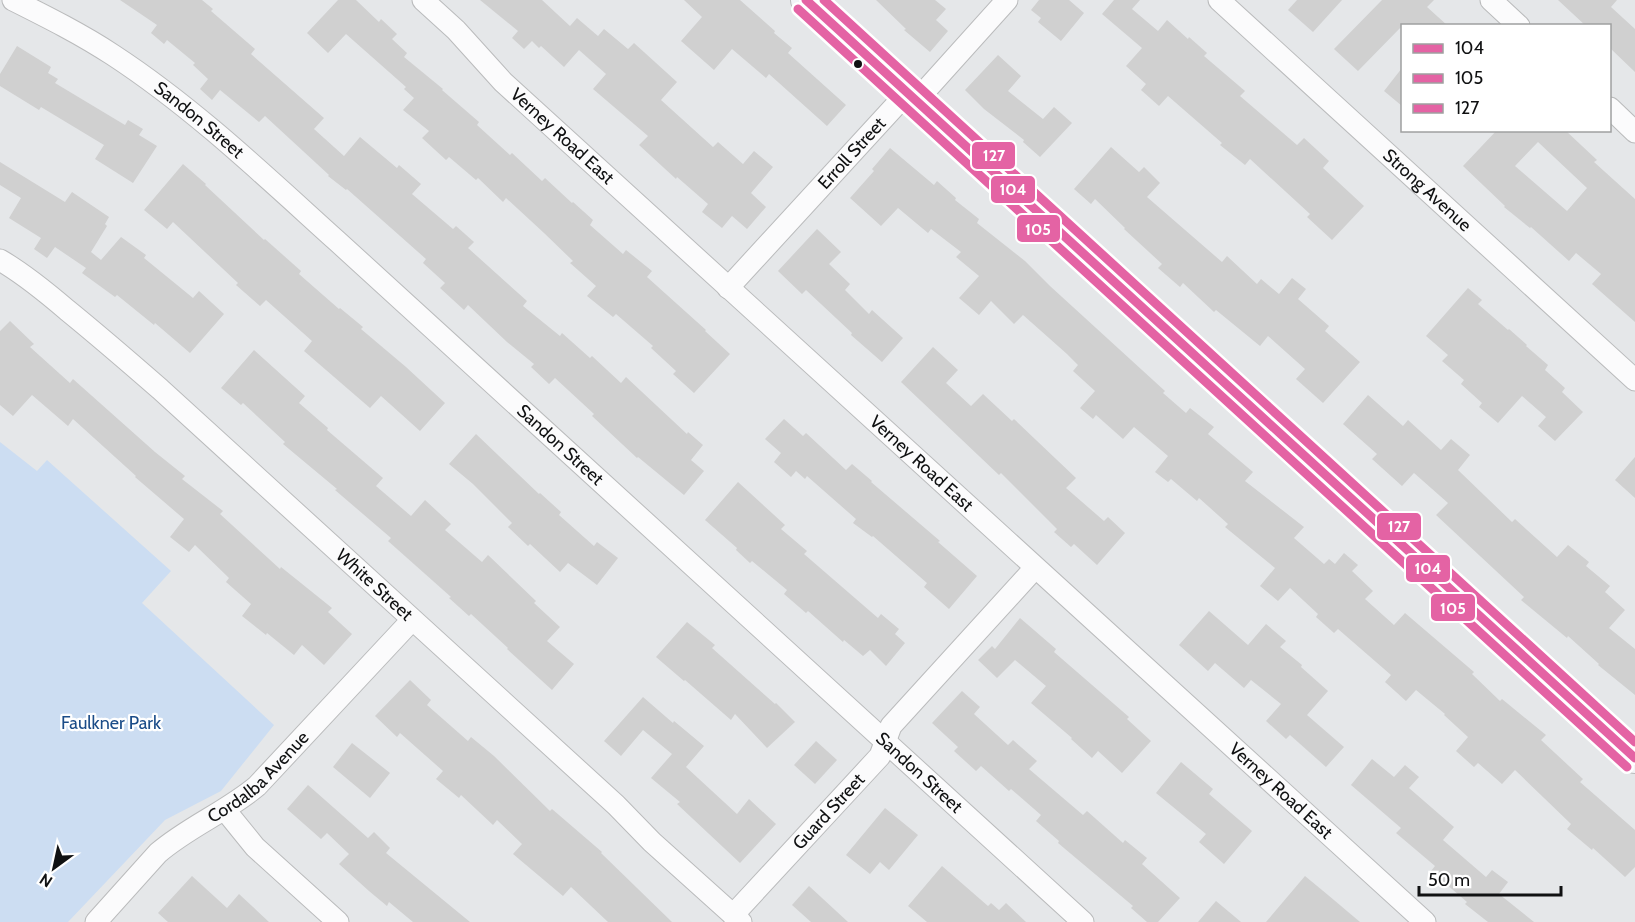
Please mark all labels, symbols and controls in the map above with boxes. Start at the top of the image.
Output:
legend [1401,24,1611,132]
text: 104 [1455,37,1484,59]
unlabelled marker [852,58,864,70]
text: 105 [1455,67,1483,89]
street label: Sandon Street [150,77,249,163]
street label: Verney Road East [506,83,619,189]
text: 127 [1455,97,1479,119]
street label: Erroll Street [813,113,890,194]
line badge: 127 [971,141,1016,170]
street label: Strong Avenue [1378,144,1476,236]
text: 127 [983,146,1006,165]
line badge: 104 [990,175,1036,204]
text: 104 [999,180,1027,199]
line badge: 105 [1016,214,1061,243]
text: 105 [1025,220,1051,239]
street label: Sandon Street [512,400,608,490]
street label: Verney Road East [865,411,978,516]
line badge: 127 [1376,512,1422,541]
text: 127 [1388,517,1411,536]
street label: White Street [331,544,417,625]
line badge: 104 [1405,554,1451,583]
text: 104 [1414,559,1442,578]
line badge: 105 [1430,593,1476,622]
text: 105 [1440,599,1466,618]
park label: Faulkner Park [61,712,162,734]
street label: Cordalba Avenue [203,727,314,828]
street label: Sandon Street [871,727,967,818]
street label: Verney Road East [1225,738,1337,843]
street label: Guard Street [788,769,869,854]
north arrow [24,838,84,898]
scale bar [1419,859,1562,897]
text: N [36,869,56,891]
text: 50 m [1428,869,1470,891]

